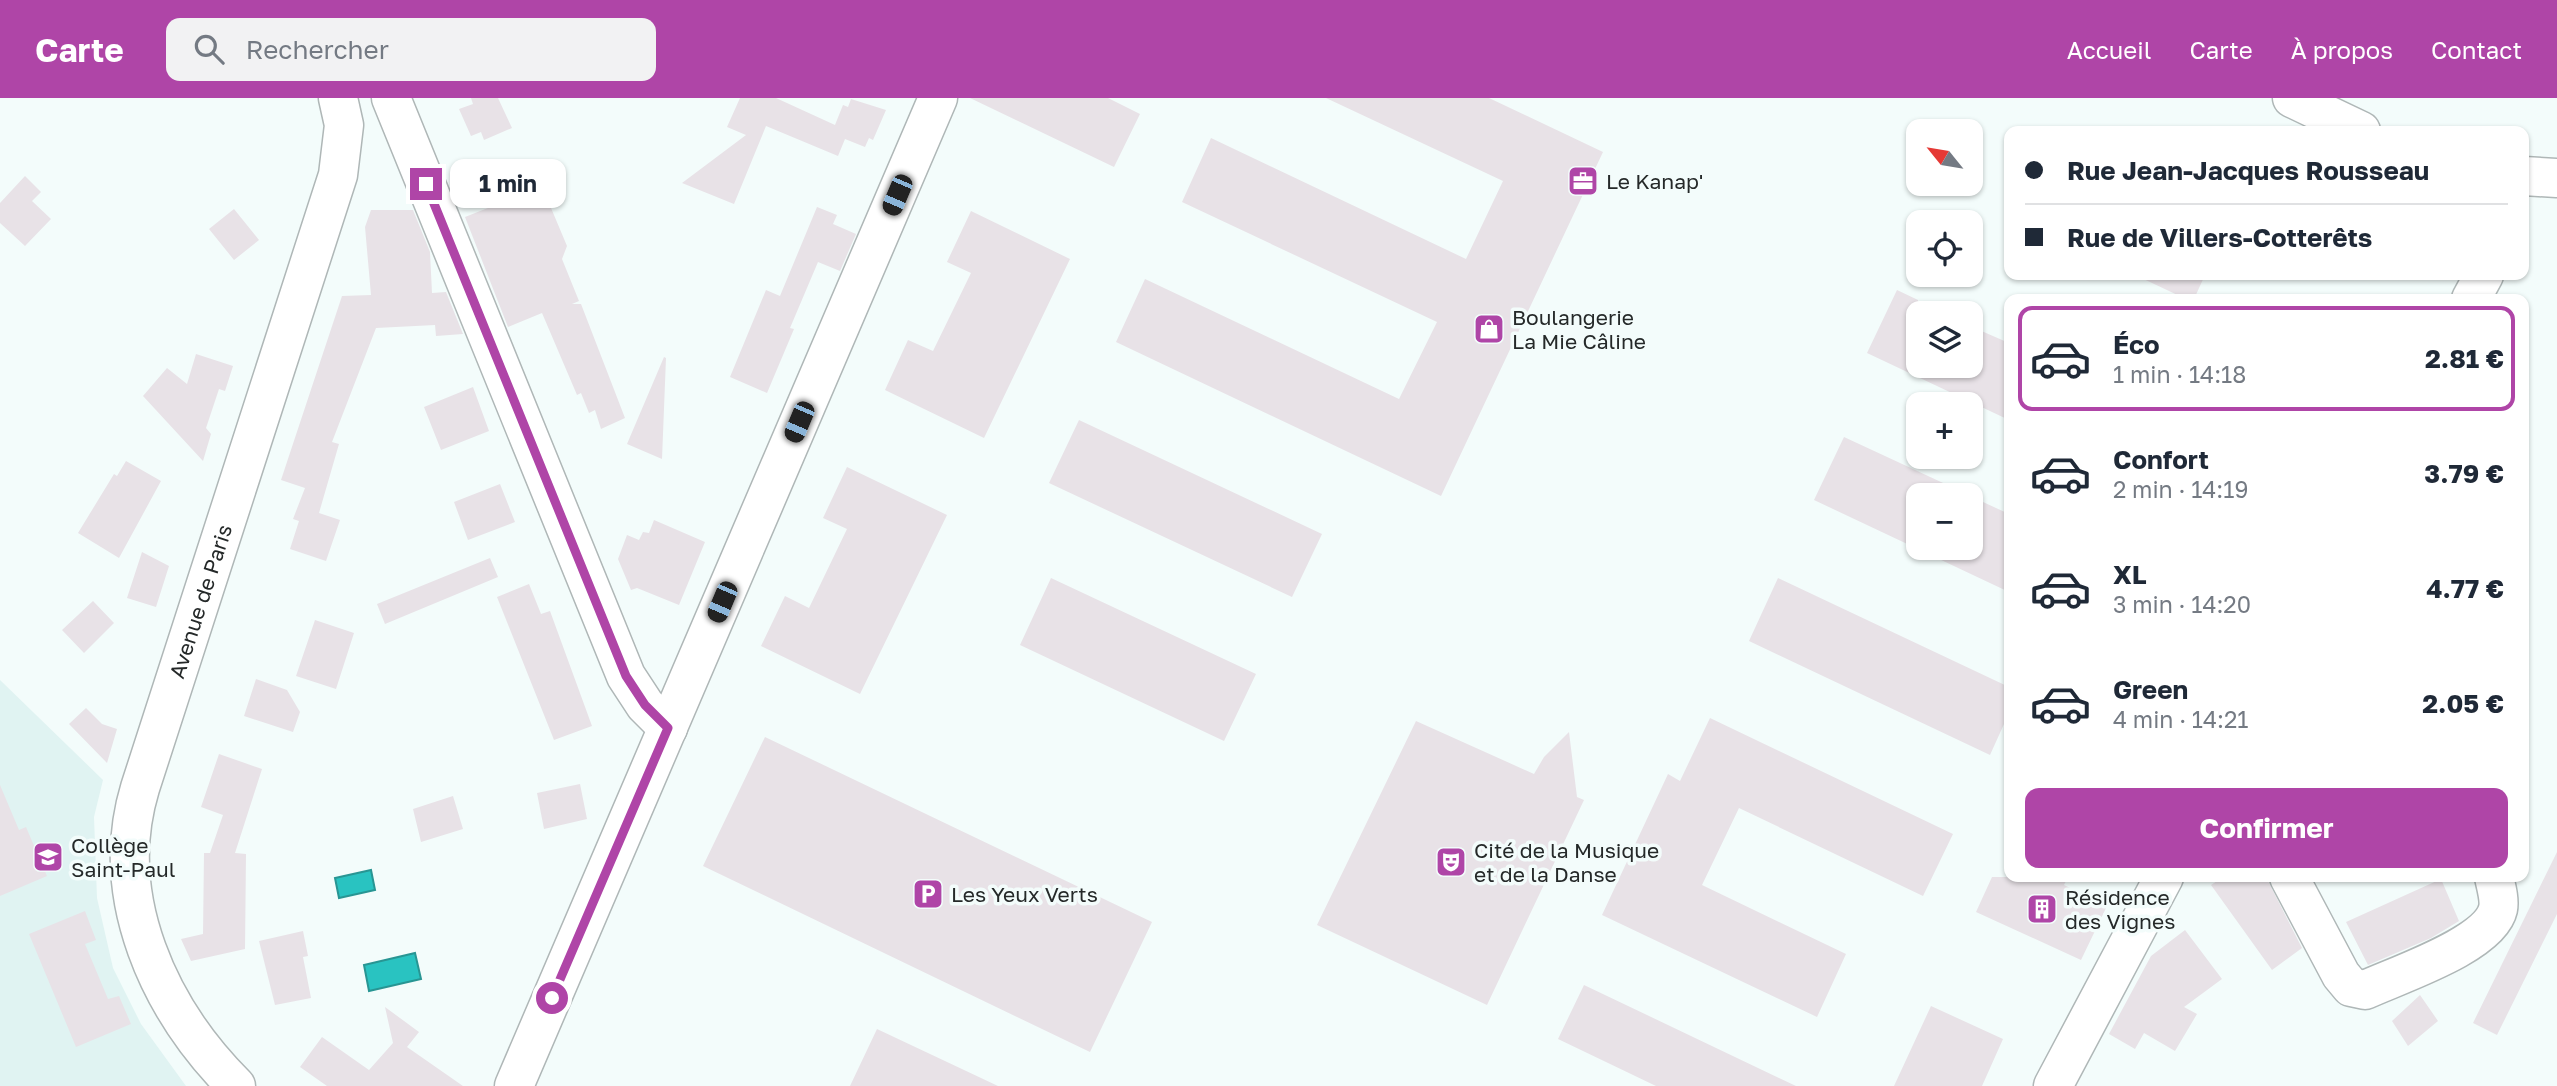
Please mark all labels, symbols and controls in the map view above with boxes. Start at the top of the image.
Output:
search box [166,18,656,81]
text: Carte [35,30,124,69]
icon: search [190,30,228,68]
text: Rechercher [246,34,389,65]
text: Accueil [2067,35,2151,64]
text: Carte [2189,35,2253,64]
text: À propos [2291,35,2393,64]
text: Contact [2431,35,2522,64]
north arrow [1906,119,1983,196]
map controls [1906,119,1983,560]
text: Rue Jean-Jacques Rousseau [2067,155,2429,186]
callout: 1 min [450,160,566,208]
office icon: Le Kanap' [1566,164,1600,198]
route end [410,168,442,200]
place label: Le Kanap' [1606,168,1703,194]
text: 1 min [479,169,537,197]
car [880,172,915,218]
button: locate [1906,210,1983,287]
text: Rue de Villers-Cotterêts [2067,222,2372,253]
button: layers [1906,301,1983,378]
place label: Boulangerie La Mie Câline [1512,304,1646,354]
shop icon: Boulangerie La Mie Câline [1472,312,1506,346]
icon: car [2029,327,2092,390]
text: Éco [2113,329,2160,360]
text: 2.81 € [2425,343,2504,374]
text: 1 min · 14:18 [2113,360,2246,388]
button: + [1906,392,1983,469]
car [782,399,817,445]
icon: car [2029,442,2092,505]
text: Confort [2113,444,2209,475]
text: 3.79 € [2424,458,2504,489]
text: 2 min · 14:19 [2113,475,2248,503]
button: − [1906,483,1983,560]
street label: Avenue de Paris [163,521,237,681]
icon: car [2029,557,2092,620]
text: XL [2113,559,2147,590]
text: 4.77 € [2426,573,2504,604]
car [705,579,740,625]
text: 3 min · 14:20 [2113,590,2251,618]
icon: car [2029,672,2092,735]
text: Green [2113,674,2188,705]
text: 2.05 € [2422,688,2504,719]
text: 4 min · 14:21 [2113,705,2248,733]
button: Confirmer [2025,788,2508,868]
place label: Collège Saint-Paul [71,832,175,882]
place label: Cité de la Musique et de la Danse [1474,837,1659,887]
school or university icon: Collège Saint-Paul [31,840,65,874]
theatre icon: Cité de la Musique et de la Danse [1434,845,1468,879]
parking icon: Les Yeux Verts [911,877,945,911]
place label: Les Yeux Verts [951,881,1098,907]
place label: Résidence des Vignes [2065,884,2175,934]
building icon: Résidence des Vignes [2025,892,2059,926]
route start [536,982,568,1014]

